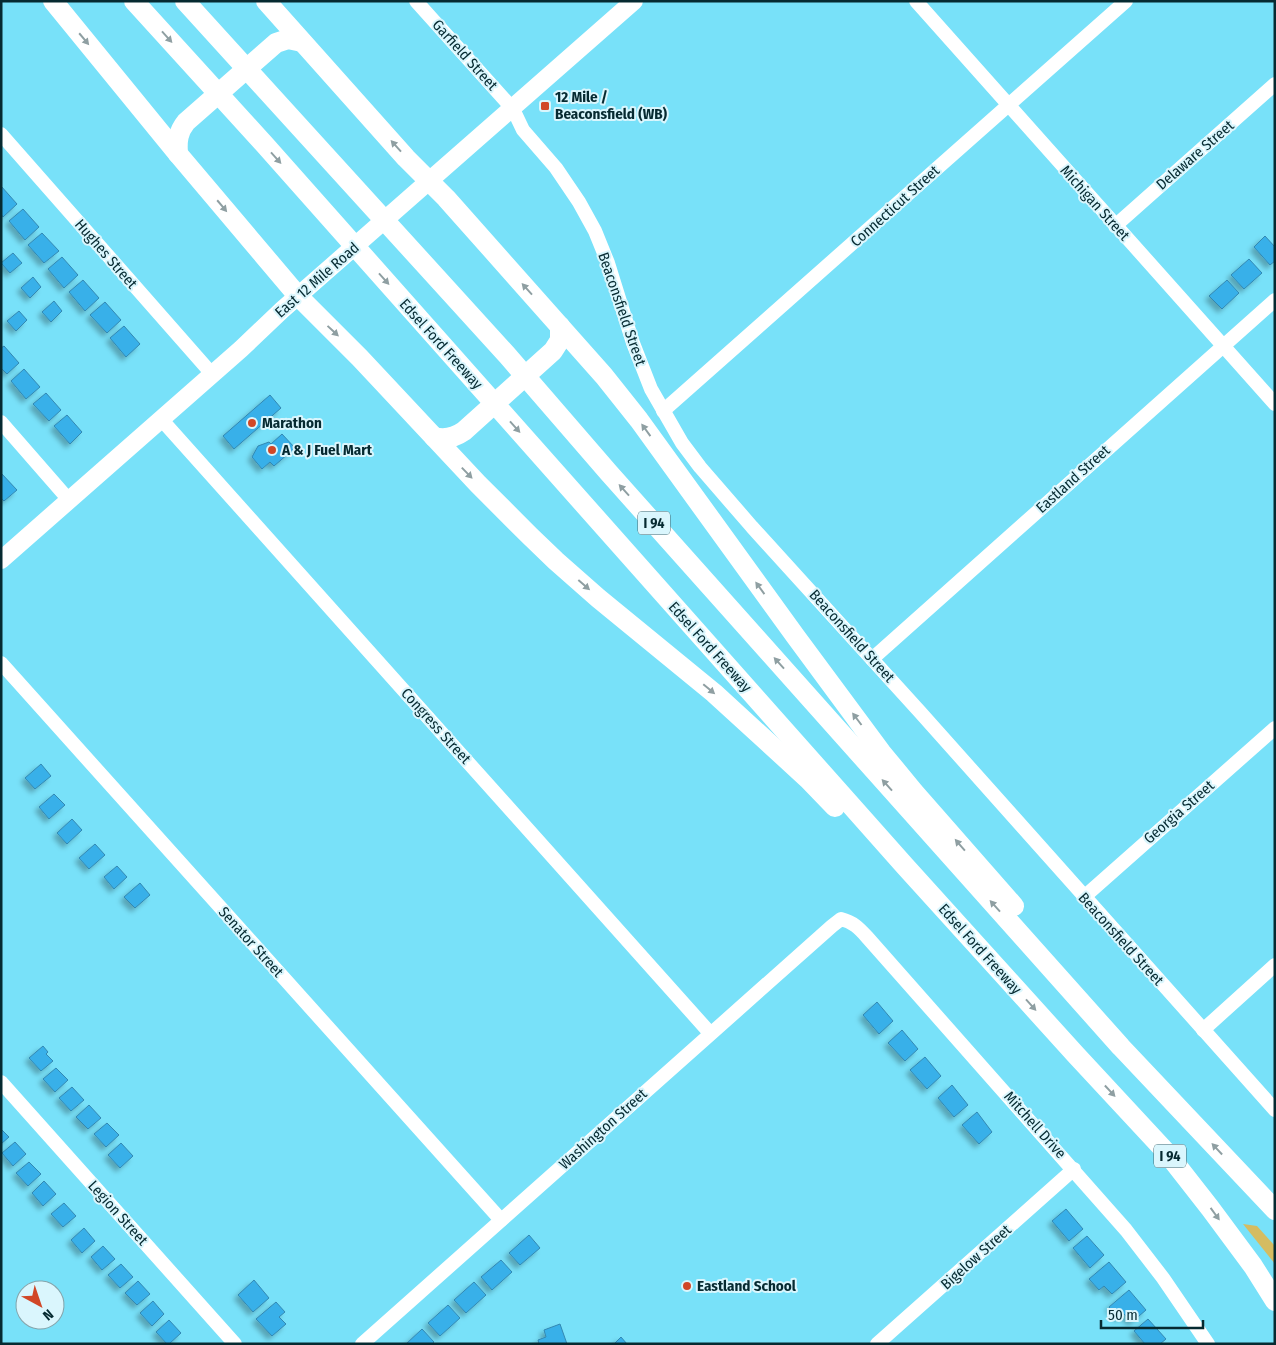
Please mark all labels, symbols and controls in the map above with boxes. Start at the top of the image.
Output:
street label: Garfield Street [429,16,501,94]
one-way arrow [161,31,173,43]
one-way arrow [78,33,89,46]
place label: 12 Mile / Beaconsfield (WB) [555,88,668,123]
marker: 12 Mile / Beaconsfield (WB) [539,100,551,112]
street label: Delaware Street [1153,116,1238,194]
one-way arrow [390,141,402,153]
one-way arrow [271,151,282,164]
street label: Connecticut Street [847,161,943,250]
street label: Michigan Street [1057,162,1134,244]
one-way arrow [217,199,228,212]
street label: Hughes Street [71,216,141,292]
street label: East 12 Mile Road [271,239,363,321]
street label: Beaconsfield Street [594,250,650,368]
one-way arrow [378,273,390,285]
one-way arrow [522,283,533,296]
street label: Edsel Ford Freeway [396,295,487,393]
one-way arrow [326,325,338,337]
place label: Marathon [262,414,322,432]
marker: Marathon [246,417,258,429]
one-way arrow [509,421,520,433]
one-way arrow [641,423,651,437]
place label: A & J Fuel Mart [281,441,373,459]
street label: Eastland Street [1032,441,1114,517]
marker: A & J Fuel Mart [266,444,278,456]
one-way arrow [461,466,473,478]
one-way arrow [619,483,630,496]
road number: I 94 [638,512,670,534]
one-way arrow [577,580,590,591]
one-way arrow [755,582,765,595]
street label: Beaconsfield Street [806,586,898,686]
street label: Edsel Ford Freeway [665,598,756,696]
one-way arrow [773,658,785,670]
one-way arrow [702,684,715,695]
street label: Congress Street [397,685,475,768]
one-way arrow [852,712,862,726]
street label: Georgia Street [1140,776,1218,848]
one-way arrow [881,779,893,791]
one-way arrow [954,839,966,851]
street label: Beaconsfield Street [1075,889,1167,989]
street label: Edsel Ford Freeway [935,900,1026,998]
one-way arrow [990,900,1001,913]
street label: Senator Street [215,903,287,981]
one-way arrow [1025,998,1037,1010]
street label: Washington Street [555,1085,651,1173]
one-way arrow [1104,1085,1115,1097]
street label: Mitchell Drive [1000,1088,1070,1162]
one-way arrow [1211,1143,1223,1155]
road number: I 94 [1154,1144,1186,1168]
street label: Legion Street [84,1177,152,1249]
one-way arrow [1210,1207,1220,1221]
street label: Bigelow Street [937,1221,1015,1293]
place label: Eastland School [697,1277,797,1295]
north arrow [15,1280,65,1330]
marker: Eastland School [681,1280,693,1292]
scale bar [1101,1298,1204,1330]
text: N [39,1305,57,1324]
text: 50 m [1108,1306,1138,1324]

